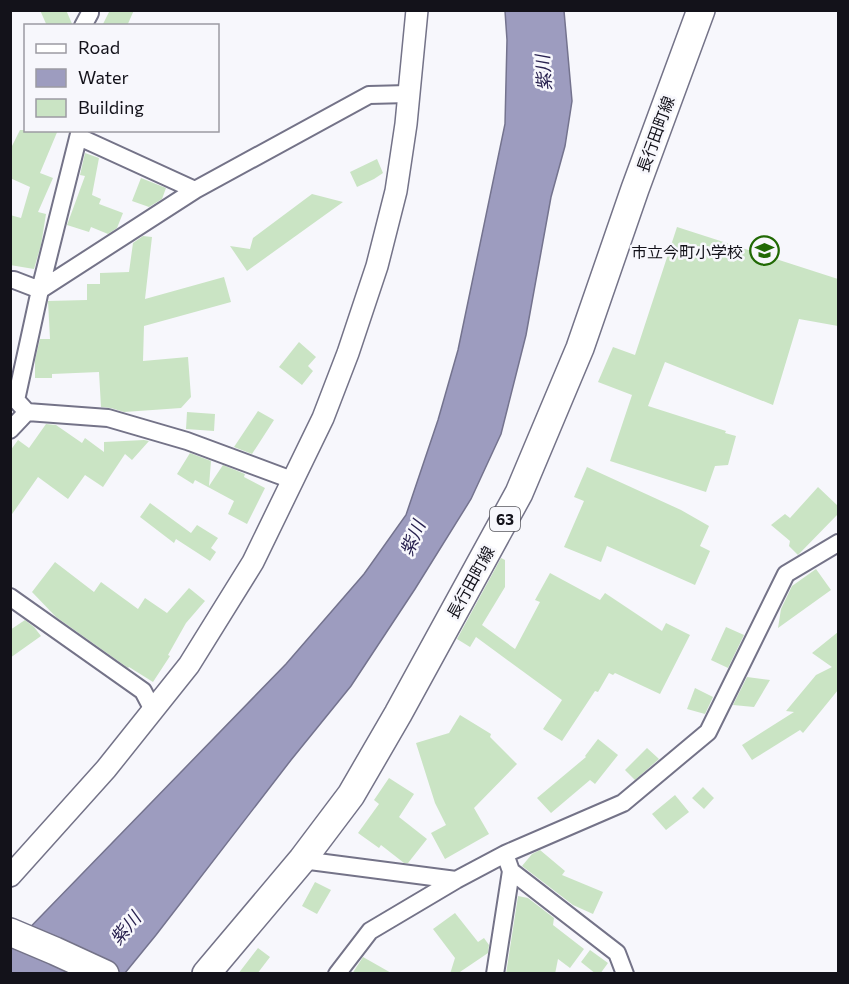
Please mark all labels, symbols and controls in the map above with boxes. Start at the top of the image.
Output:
legend [24,24,219,132]
text: Road [78,36,120,58]
water label: 紫川 [531,52,555,92]
text: Water [78,66,129,88]
street label: 長行田町線 [632,93,678,175]
text: Building [78,96,144,118]
school or university icon: 市立今町小学校 [748,235,780,267]
place label: 市立今町小学校 [631,242,743,261]
road number: 63 [490,507,520,531]
water label: 紫川 [395,515,430,559]
street label: 長行田町線 [442,542,498,622]
water label: 紫川 [105,906,146,949]

